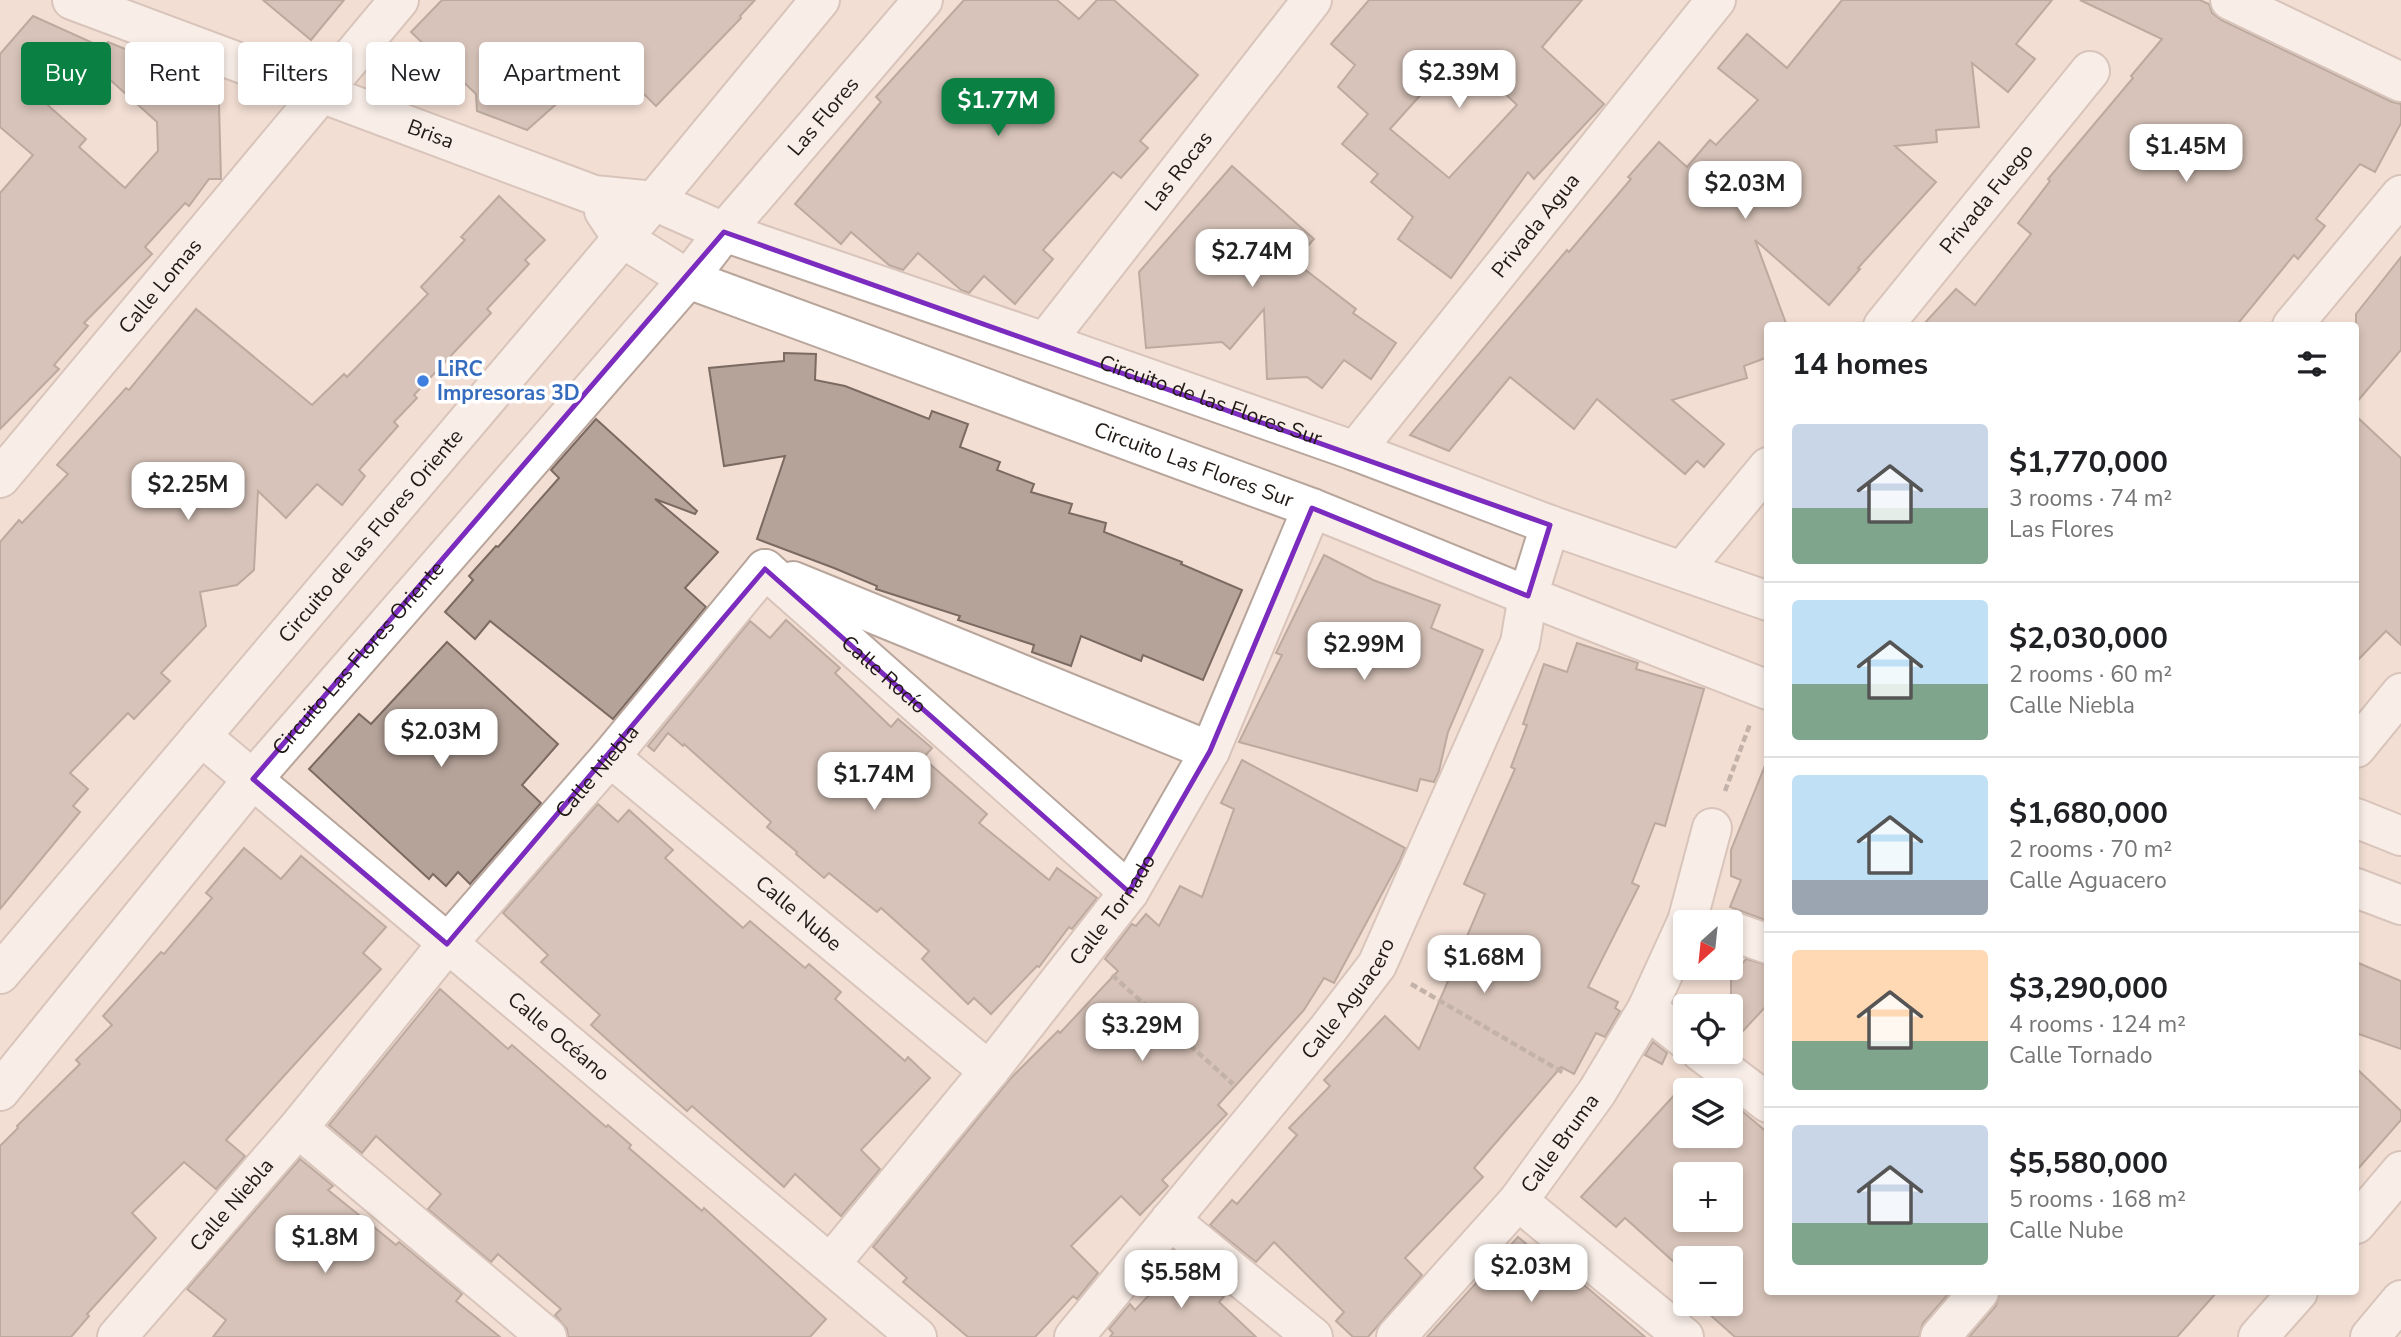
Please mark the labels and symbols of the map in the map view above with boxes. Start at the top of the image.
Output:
pin: $2.39M [1402,50,1516,110]
street label: Las Flores [781,71,865,162]
pin: $1.77M [941,78,1055,138]
street label: Brisa [403,113,458,156]
pin: $1.45M [2129,124,2243,184]
street label: Las Rocas [1138,125,1219,217]
street label: Privada Fuego [1933,138,2040,260]
pin: $2.03M [1688,162,1802,221]
street label: Privada Agua [1485,167,1586,284]
pin: $2.74M [1195,230,1309,289]
street label: Calle Lomas [112,233,208,340]
street label: Circuito de las Flores Sur [1095,348,1326,453]
place label: LiRC Impresoras 3D [437,355,580,407]
marker: LiRC Impresoras 3D [415,373,431,389]
street label: Circuito Las Flores Sur [1090,415,1298,514]
street label: Circuito de las Flores Oriente [272,423,469,649]
pin: $2.25M [131,462,245,522]
street label: Circuito Las Flores Oriente [266,555,450,761]
pin: $2.99M [1307,622,1421,682]
street label: Calle Rocío [835,629,933,720]
pin: $2.03M [384,710,498,769]
street label: Calle Niebla [549,719,645,824]
pin: $1.74M [817,752,931,812]
street label: Calle Tornado [1063,849,1162,971]
street label: Calle Nube [749,869,848,957]
north arrow [1673,910,1743,980]
street label: Calle Aguacero [1295,934,1401,1065]
pin: $1.68M [1427,936,1541,995]
street label: Calle Océano [502,985,616,1087]
pin: $3.29M [1085,1004,1199,1063]
street label: Calle Bruma [1514,1088,1605,1199]
street label: Calle Niebla [183,1152,280,1257]
pin: $1.8M [276,1216,374,1275]
pin: $2.03M [1474,1244,1588,1304]
pin: $5.58M [1124,1250,1238,1310]

